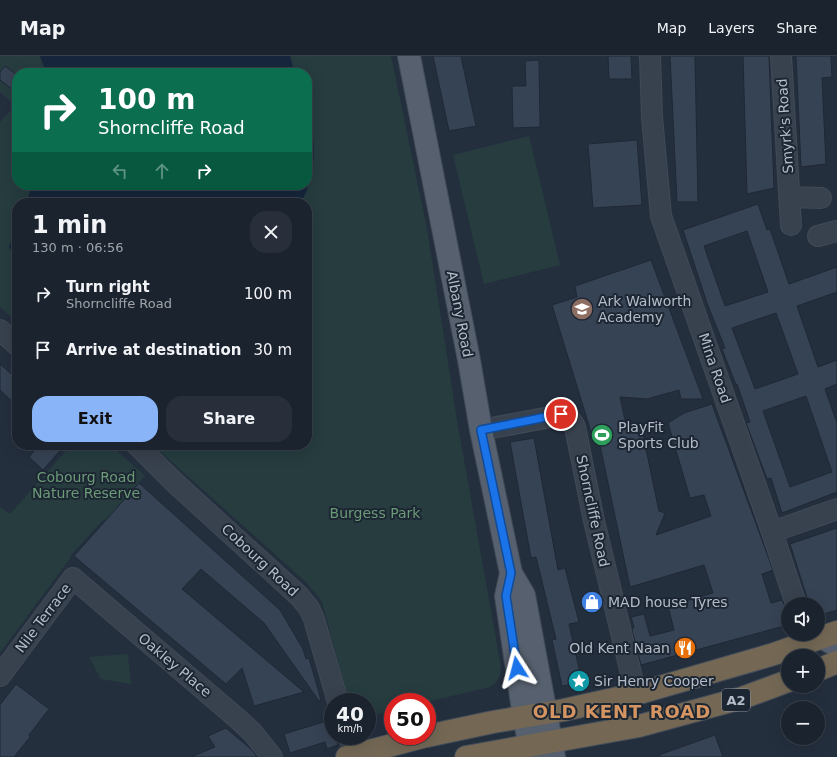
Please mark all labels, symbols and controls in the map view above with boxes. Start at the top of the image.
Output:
text: Map [20,17,65,39]
text: Map [657,20,686,36]
text: Layers [708,20,755,36]
text: Share [777,20,817,36]
street label: Smyrk's Road [774,78,796,174]
text: 100 m [98,83,195,116]
icon: right [32,84,84,136]
text: Shorncliffe Road [98,117,245,138]
icon: left [109,160,131,182]
icon: ahead [151,160,173,182]
icon: right [193,160,215,182]
text: 1 min [32,211,107,239]
button: close [250,211,292,253]
text: 130 m · 06:56 [32,240,123,255]
street label: Albany Road [444,269,476,359]
text: Turn right [66,278,150,296]
icon: right [32,283,54,305]
text: 100 m [244,285,292,303]
place label: Ark Walworth Academy [598,293,691,325]
text: Shorncliffe Road [66,296,172,311]
school or university icon: Ark Walworth Academy [569,296,595,322]
street label: Mina Road [696,331,734,405]
icon: arrive [32,339,54,361]
text: Arrive at destination [66,341,241,359]
text: 30 m [254,341,292,359]
button: Exit [32,396,158,442]
button: Share [166,396,292,442]
pin [544,397,578,431]
icon: arrive [550,403,572,425]
place label: PlayFit Sports Club [618,419,699,451]
sports icon: PlayFit Sports Club [589,422,615,448]
street label: Shorncliffe Road [573,454,613,568]
park label: Cobourg Road Nature Reserve [32,469,140,501]
park label: Burgess Park [330,505,421,521]
street label: Cobourg Road [218,521,302,599]
street label: Nile Terrace [12,580,74,656]
shop icon: MAD house Tyres [579,589,605,615]
place label: MAD house Tyres [608,594,728,610]
map controls [781,597,825,745]
button: sound [781,597,825,641]
street label: Oakley Place [135,630,215,700]
restaurant icon: Old Kent Naan [672,635,698,661]
place label: Old Kent Naan [569,640,670,656]
position arrow [496,647,538,689]
button: + [781,649,825,693]
place icon: Sir Henry Cooper [566,668,592,694]
place label: Sir Henry Cooper [594,673,714,689]
road number: A2 [722,689,750,711]
speed limit sign: 50 [384,693,436,745]
district label: OLD KENT ROAD [533,701,711,722]
button: − [781,701,825,745]
text: 40 [336,702,364,726]
text: km/h [337,723,363,734]

